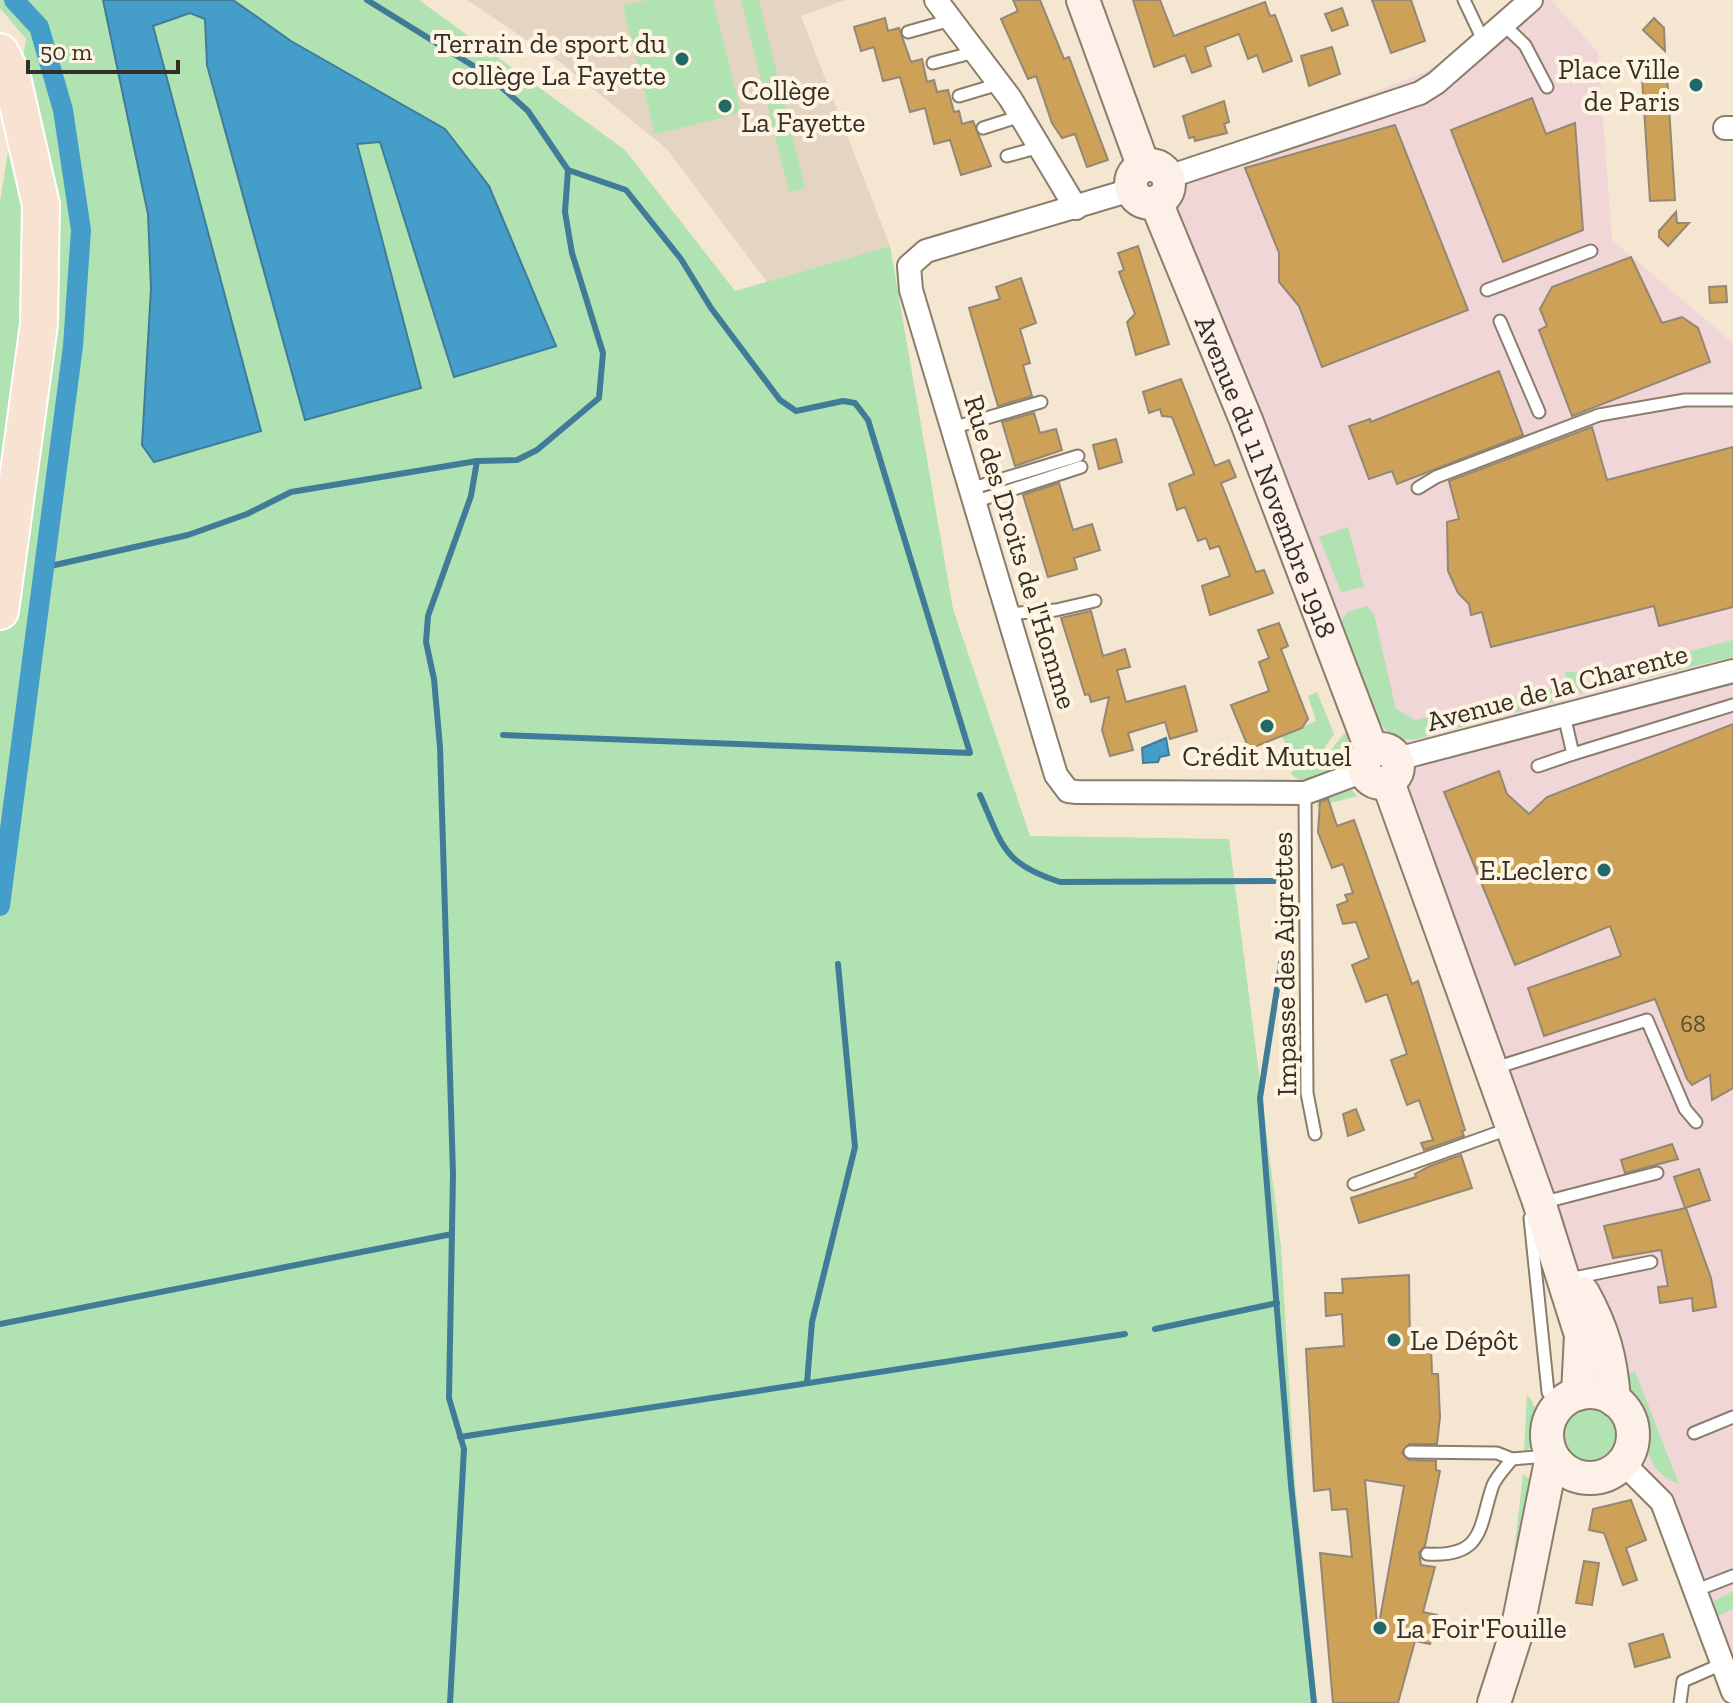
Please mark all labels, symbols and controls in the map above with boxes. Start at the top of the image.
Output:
scale bar [28,24,178,74]
place label: Terrain de sport du collège La Fayette [433,27,666,92]
text: 50 m [40,37,93,66]
marker: Terrain de sport du collège La Fayette [673,50,691,68]
place label: Place Ville de Paris [1558,53,1680,118]
place label: Collège La Fayette [741,74,865,139]
marker: Place Ville de Paris [1687,76,1705,94]
marker: Collège La Fayette [716,97,734,115]
street label: Avenue du 11 Novembre 1918 [1188,311,1343,643]
street label: Rue des Droits de l'Homme [957,391,1084,713]
street label: Avenue de la Charente [1423,637,1691,738]
marker: Crédit Mutuel [1258,717,1276,735]
place label: Crédit Mutuel [1182,740,1352,773]
street label: Impasse des Aigrettes [1266,831,1303,1097]
place label: E.Leclerc [1479,854,1588,887]
marker: E.Leclerc [1595,861,1613,879]
house number: 68 [1680,1009,1706,1038]
place label: Le Dépôt [1410,1324,1518,1357]
marker: Le Dépôt [1385,1331,1403,1349]
place label: La Foir'Fouille [1396,1612,1567,1645]
marker: La Foir'Fouille [1371,1619,1389,1637]

